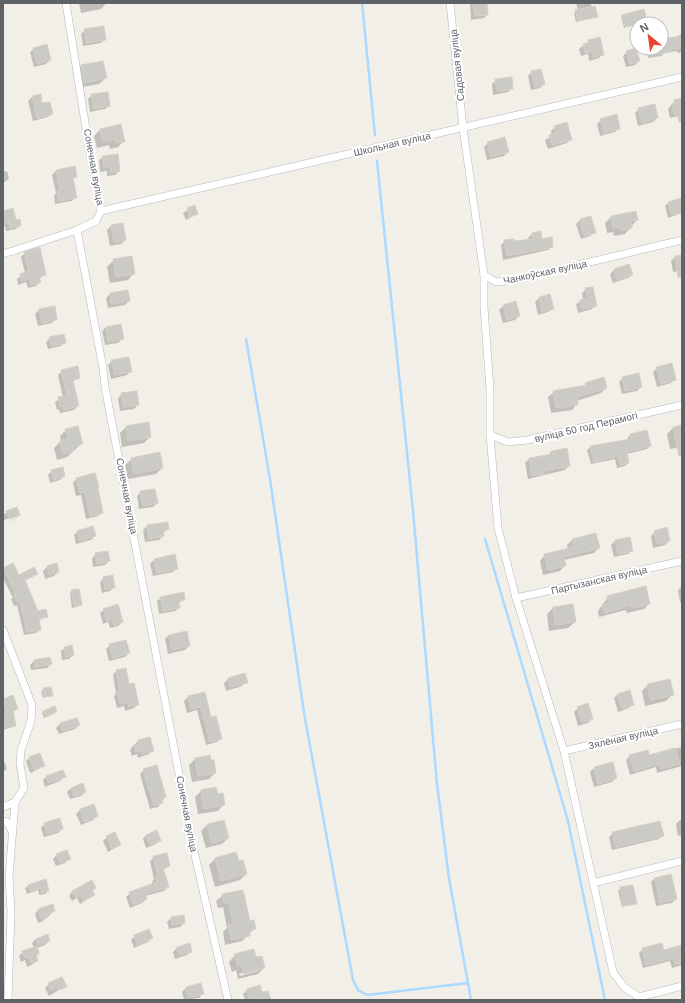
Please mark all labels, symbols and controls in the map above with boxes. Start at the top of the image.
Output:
north arrow [629,16,669,56]
text: N [638,20,651,34]
street label: Садовая вуліца [448,28,466,102]
street label: Сонечная вуліца [82,128,106,206]
street label: Школьная вуліца [352,130,432,158]
street label: Чанкоўская вуліца [502,258,588,286]
street label: вуліца 50 год Перамогі [533,410,639,444]
street label: Сонечная вуліца [114,457,140,535]
street label: Партызанская вуліца [550,564,648,596]
street label: Зялёная вуліца [587,725,659,751]
street label: Сонечная вуліца [174,775,200,853]

